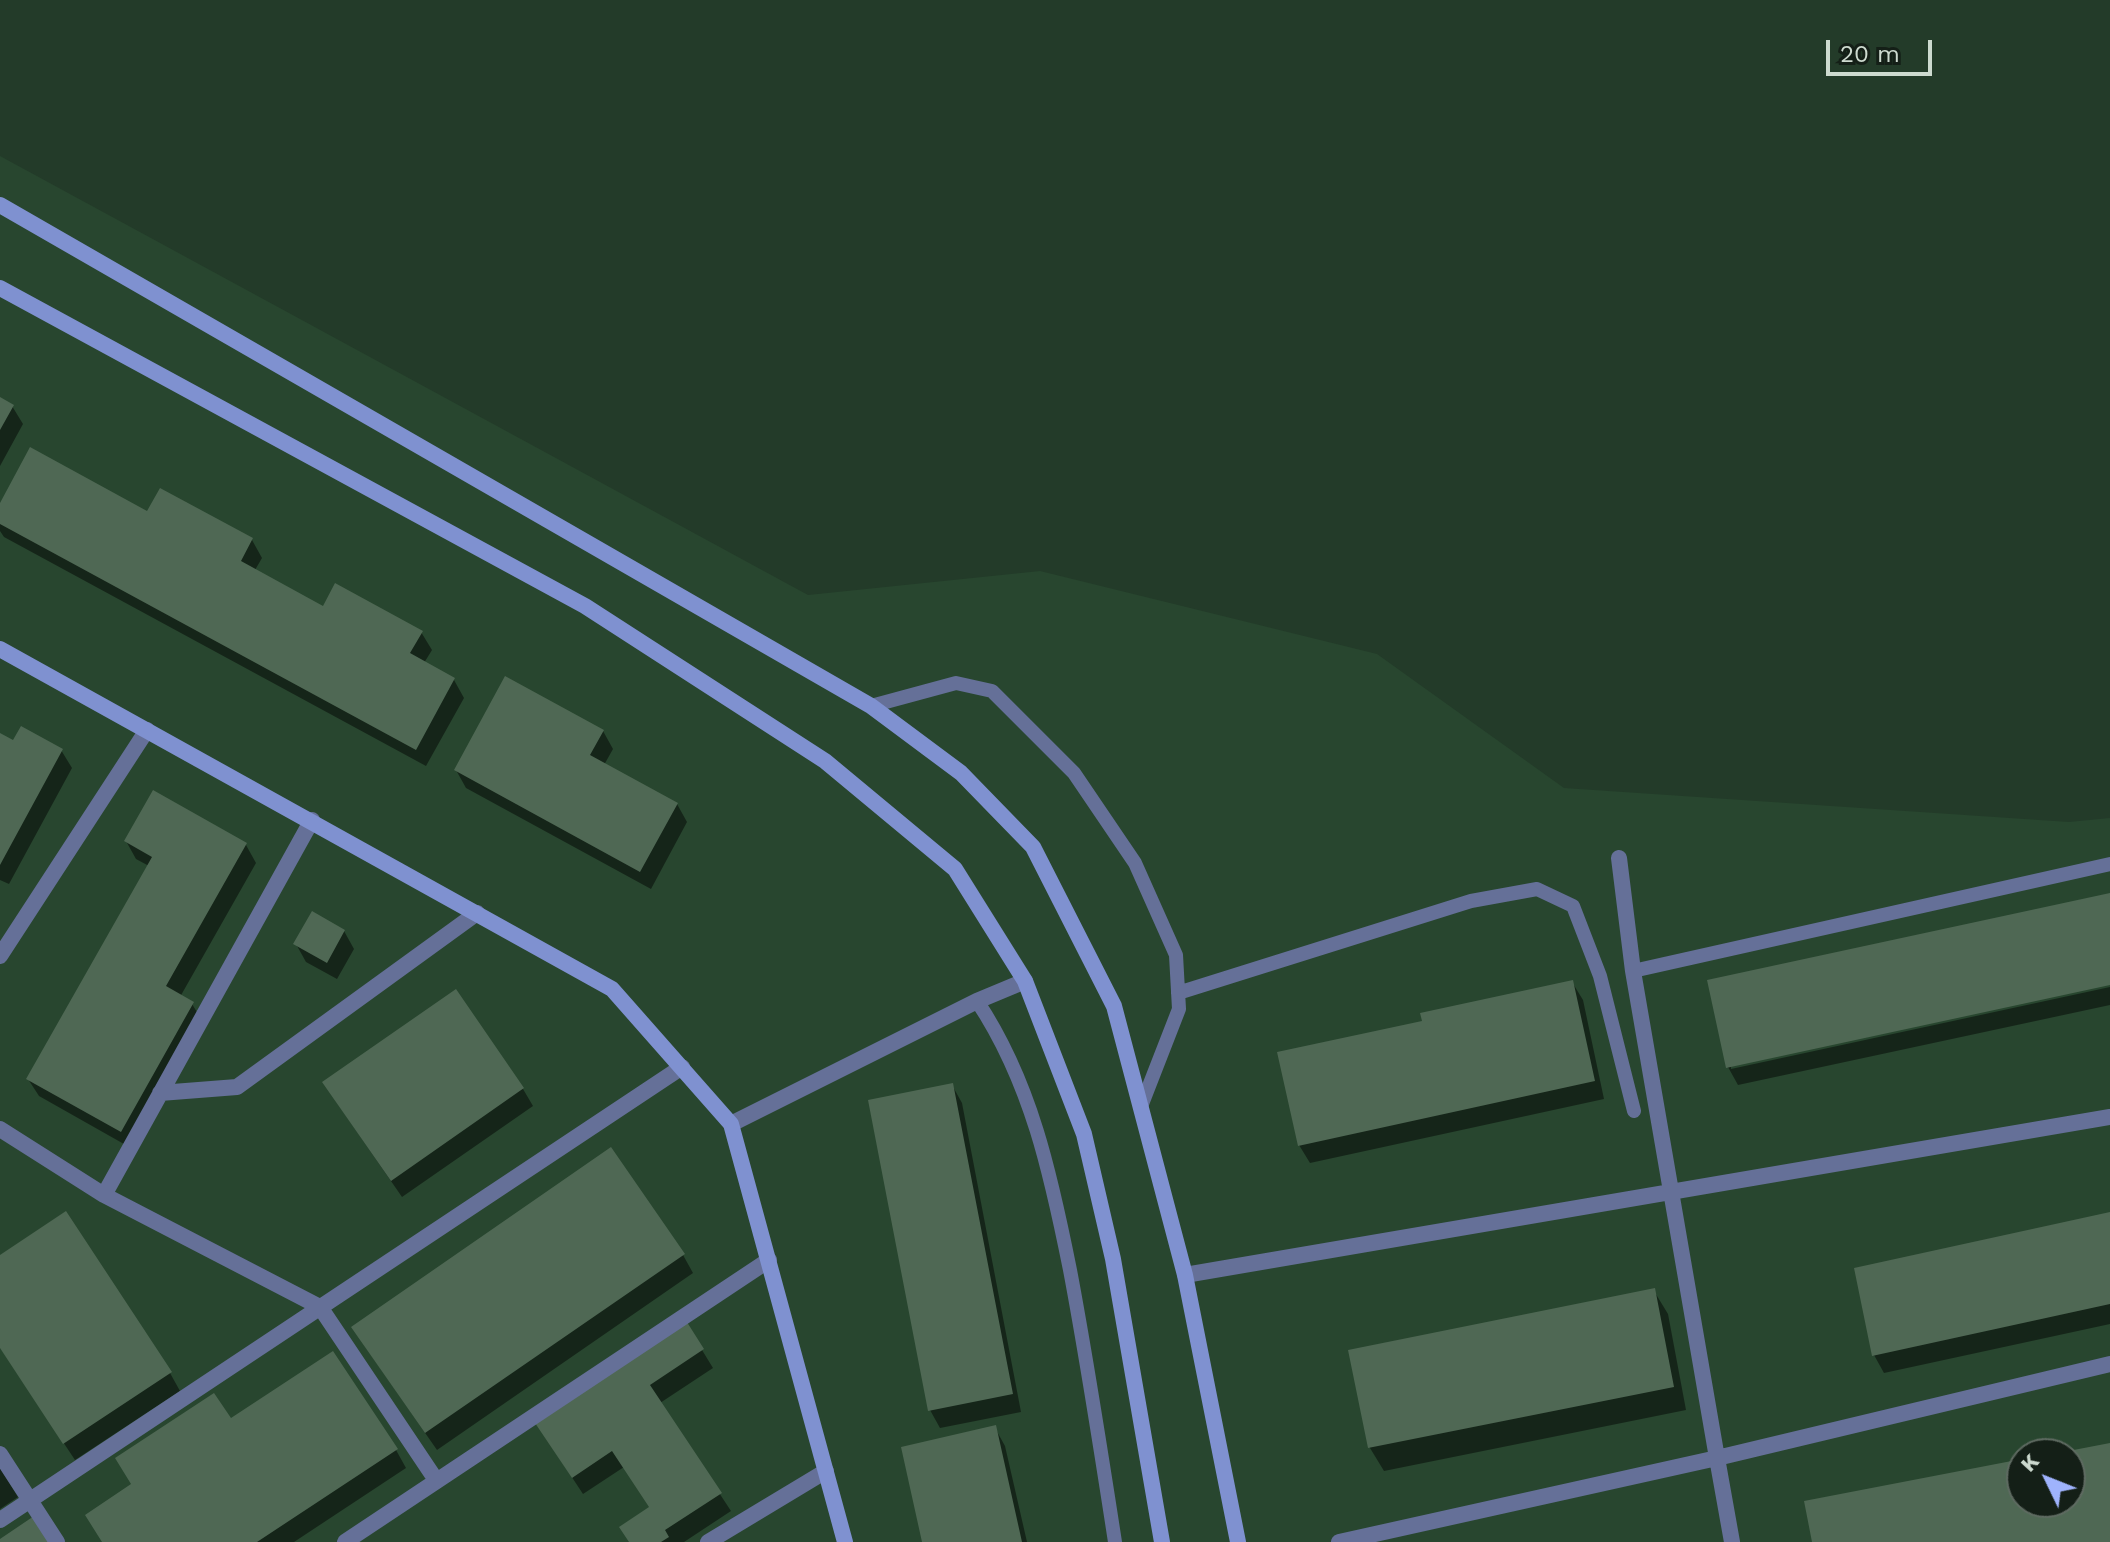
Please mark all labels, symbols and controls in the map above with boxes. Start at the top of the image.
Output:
scale bar [1830,24,1936,74]
text: 20 m [1840,40,1900,68]
north arrow [2006,1438,2086,1518]
text: K [2015,1449,2044,1477]

